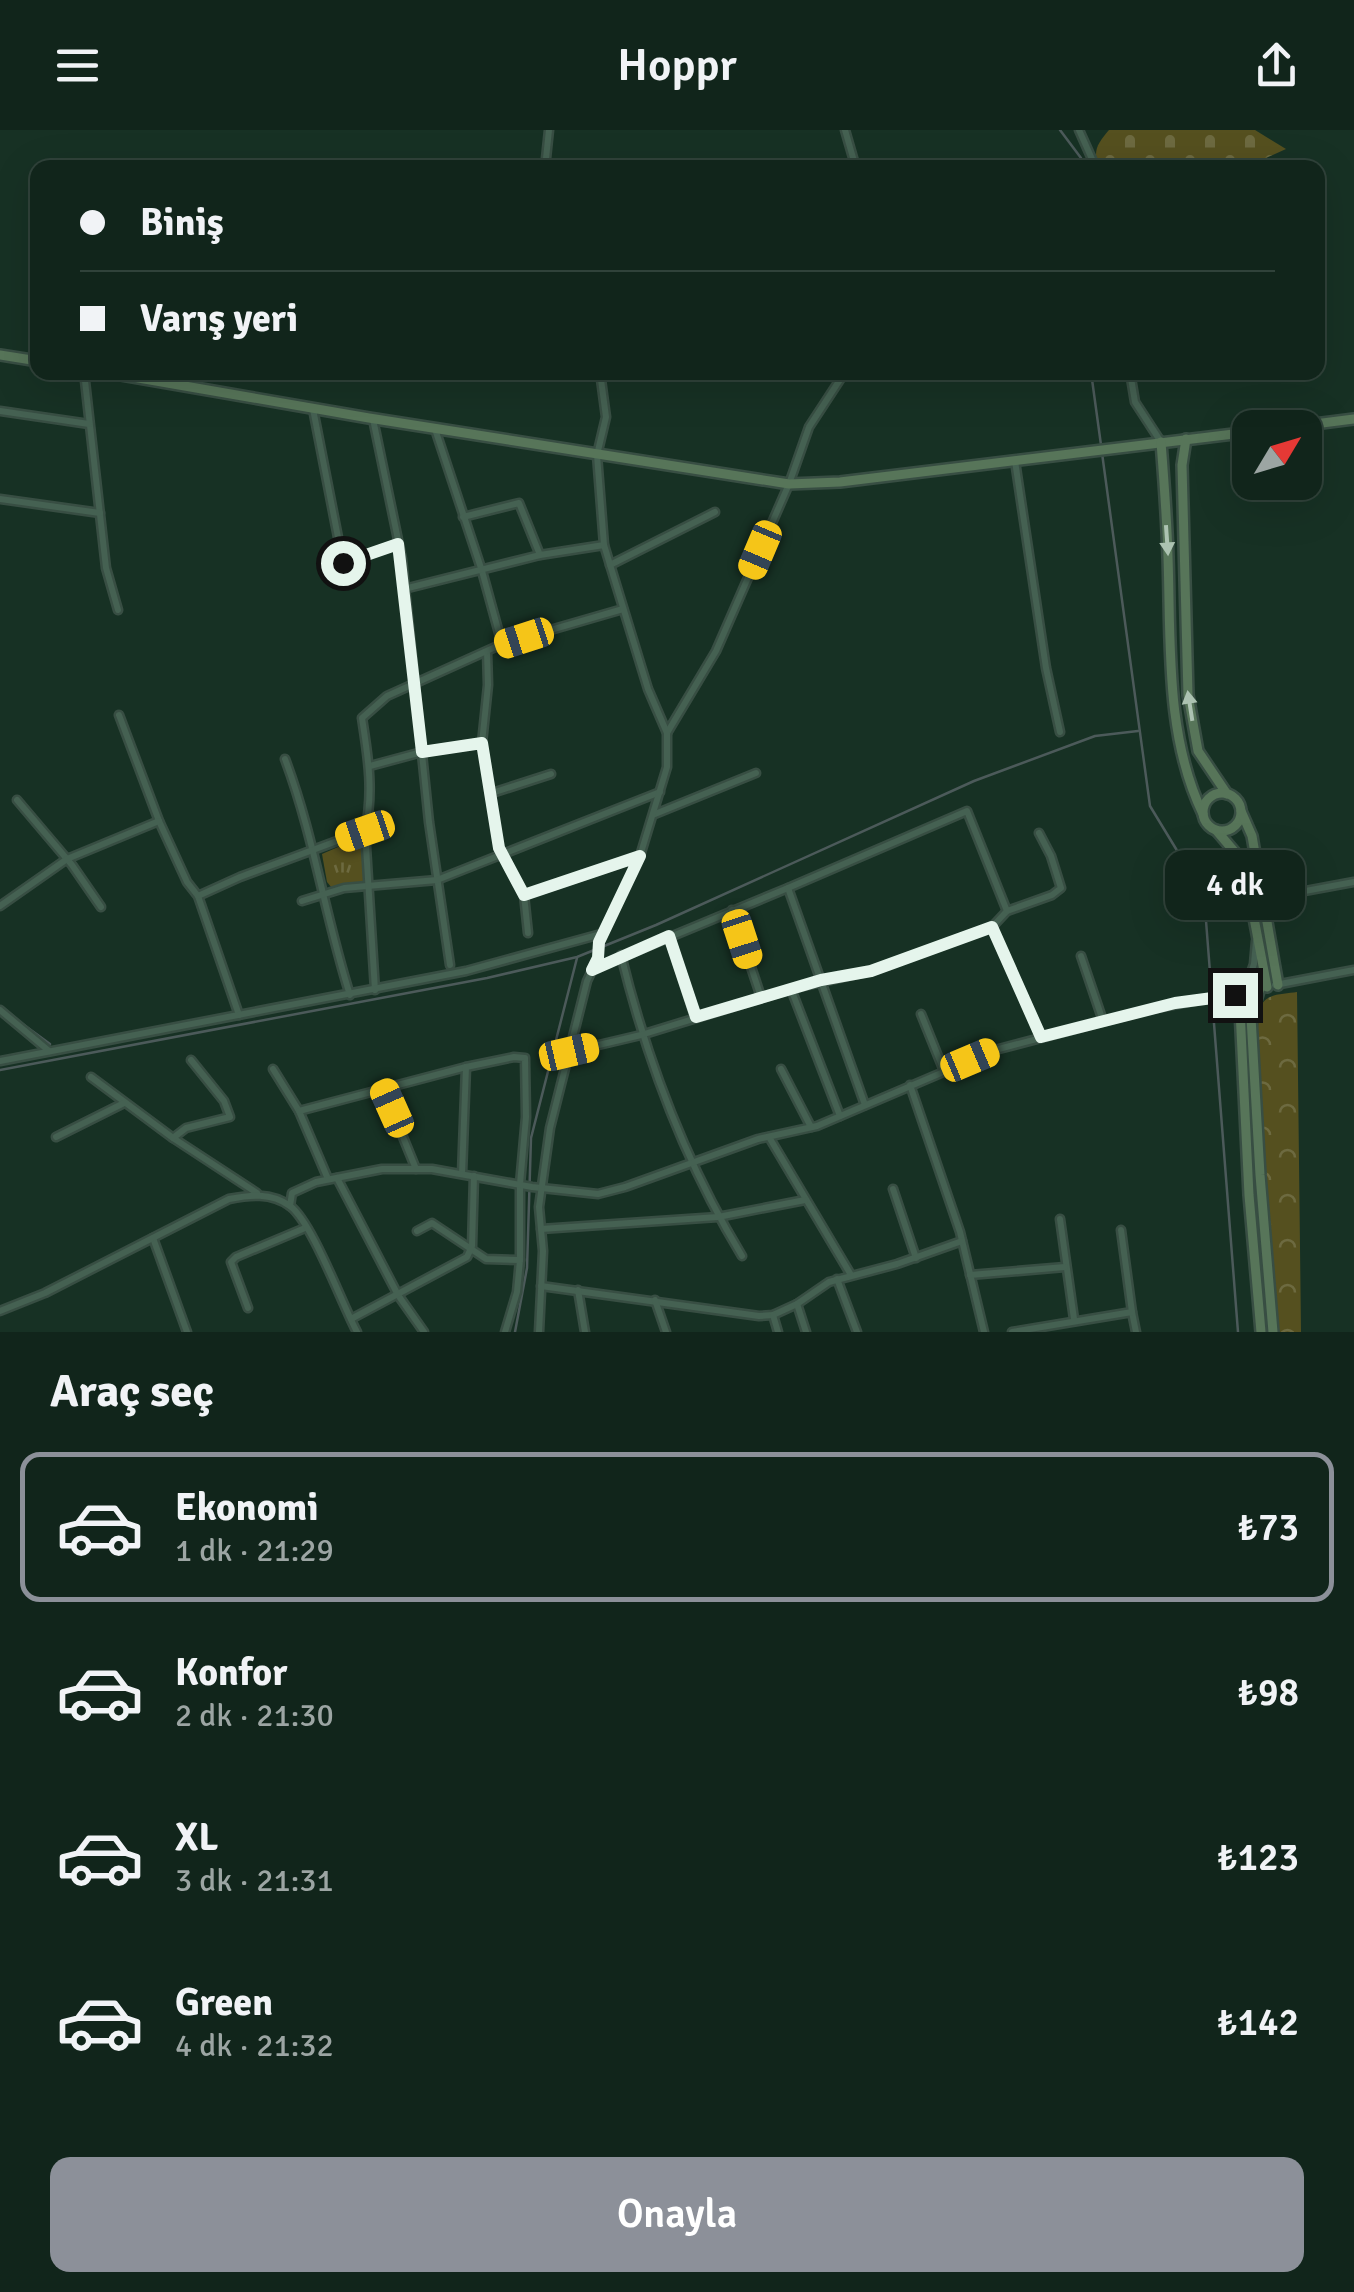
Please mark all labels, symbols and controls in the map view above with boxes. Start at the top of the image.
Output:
icon: menu [50,38,105,93]
text: Hoppr [617,38,737,93]
icon: share [1249,38,1304,93]
text: Biniş [140,199,224,246]
text: Varış yeri [140,295,298,342]
north arrow [1232,410,1322,500]
map controls [1232,410,1322,500]
car [734,517,786,583]
one-way arrow [1159,524,1175,556]
route start [321,541,366,586]
car [491,614,557,662]
one-way arrow [1182,689,1198,721]
car [332,807,398,855]
callout: 4 dk [1165,850,1305,920]
text: 4 dk [1206,865,1264,904]
car [718,906,766,972]
route end [1213,973,1258,1018]
car [536,1031,602,1073]
car [937,1034,1003,1086]
car [366,1074,418,1142]
text: Araç seç [50,1364,214,1419]
icon: car [55,1482,145,1572]
text: Ekonomi [175,1484,319,1531]
text: ₺73 [1237,1504,1299,1551]
text: 1 dk · 21:29 [175,1531,334,1570]
icon: car [55,1647,145,1737]
text: Konfor [175,1649,287,1696]
text: ₺98 [1237,1669,1299,1716]
text: 2 dk · 21:30 [175,1696,334,1735]
icon: car [55,1812,145,1902]
text: XL [175,1814,218,1861]
text: ₺123 [1217,1834,1299,1881]
text: 3 dk · 21:31 [175,1861,334,1900]
icon: car [55,1977,145,2067]
text: Green [175,1979,273,2026]
text: ₺142 [1217,1999,1299,2046]
text: 4 dk · 21:32 [175,2026,334,2065]
button: Onayla [50,2157,1304,2272]

